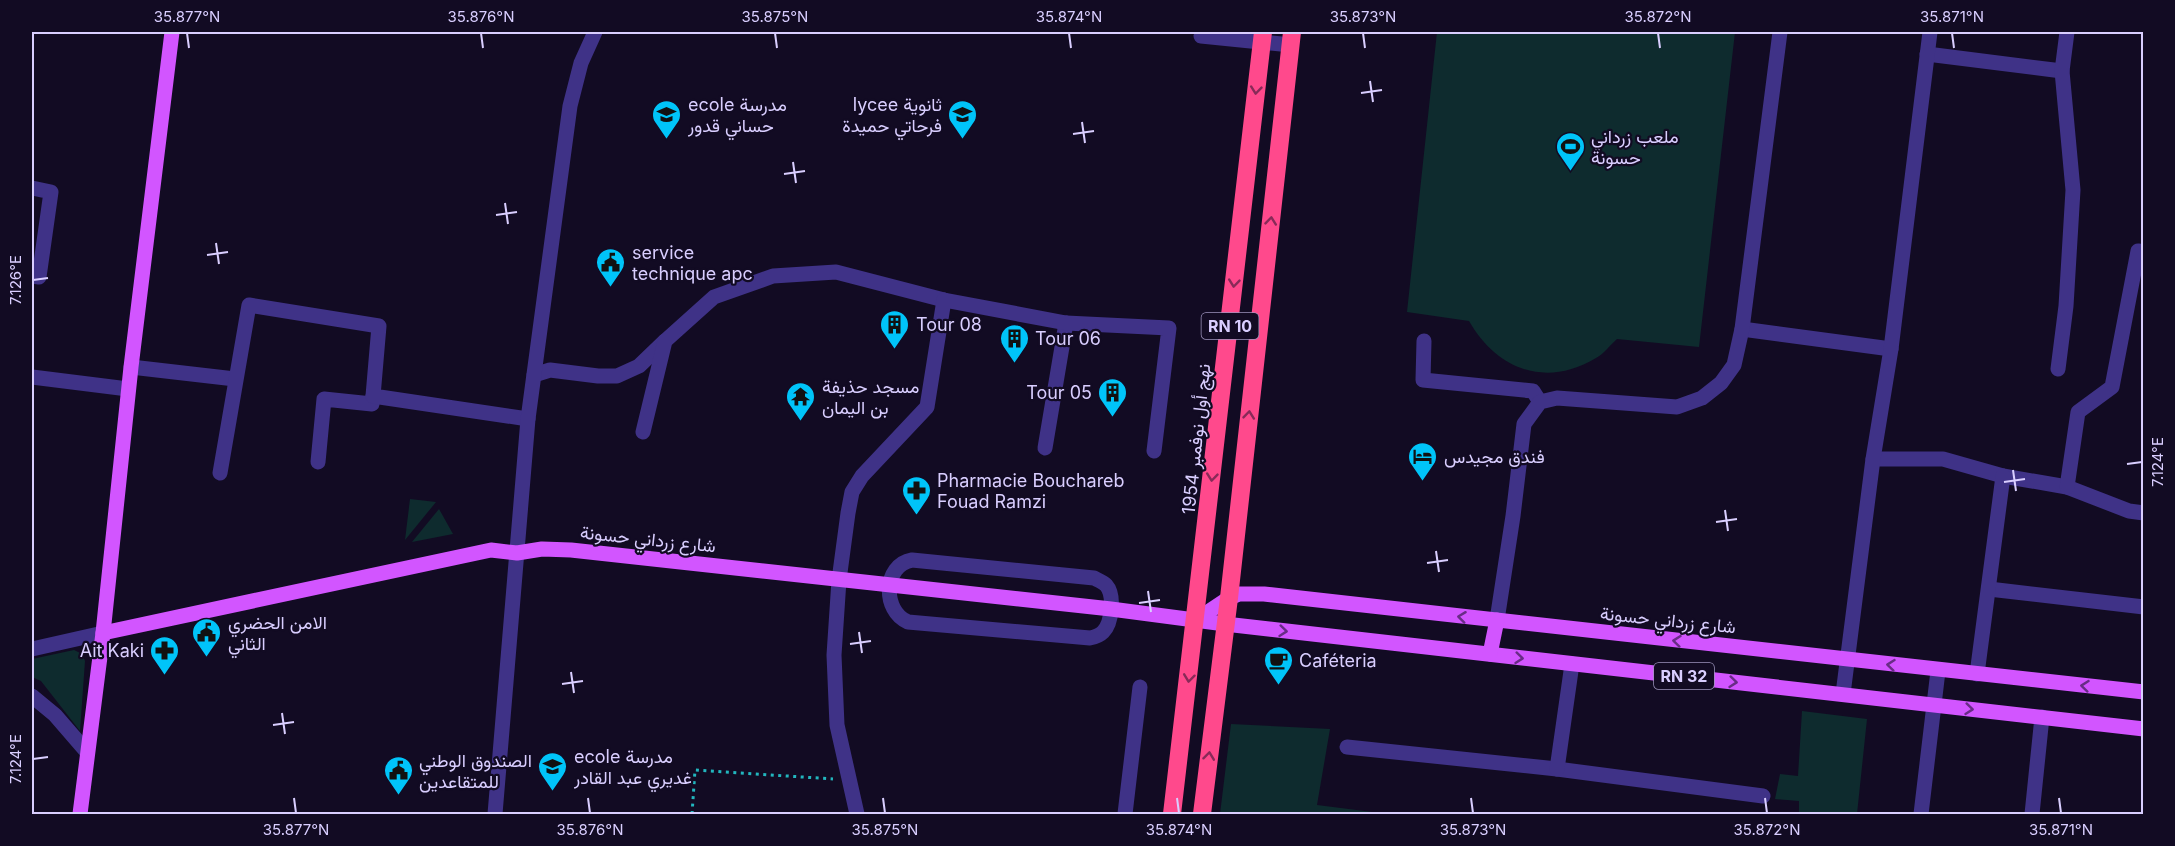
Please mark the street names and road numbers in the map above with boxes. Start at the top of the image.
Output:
road number: RN 10 [1202,313,1258,339]
street label: نهج أول نوفمبر 1954 [1178,363,1216,516]
street label: شارع زرداني حسونة [579,521,717,562]
street label: شارع زرداني حسونة [1599,602,1737,643]
road number: RN 32 [1654,663,1714,689]

